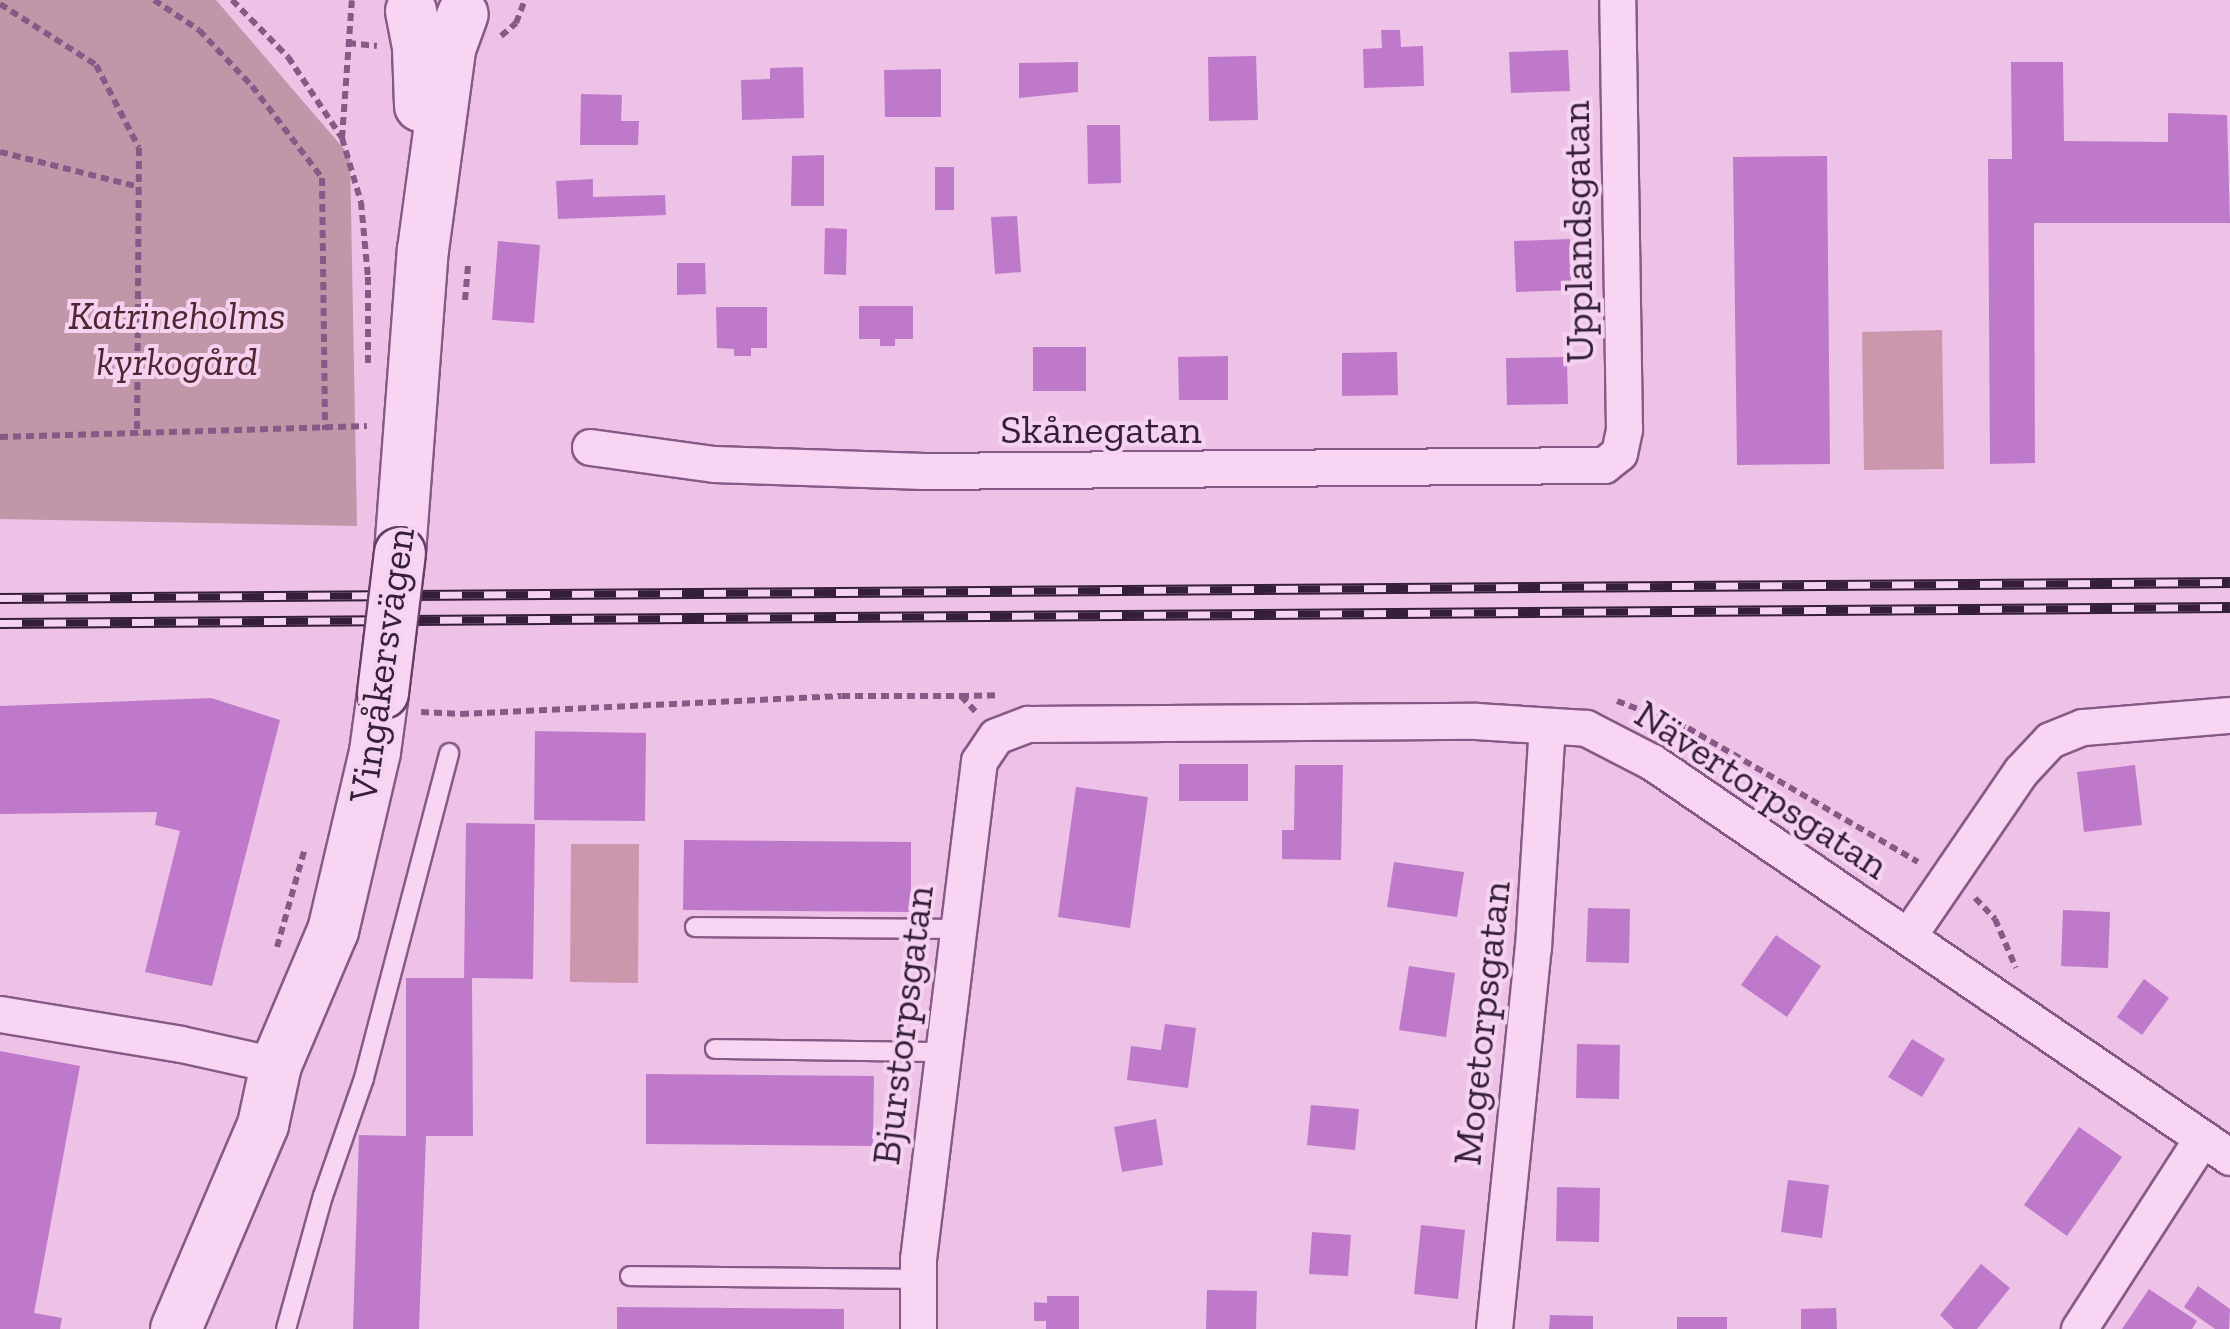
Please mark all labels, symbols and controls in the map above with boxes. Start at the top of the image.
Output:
street label: Upplandsgatan [1551,100,1603,364]
park label: Katrineholms kyrkogård [68,291,286,385]
street label: Skånegatan [1000,405,1202,453]
street label: Vingåkersvägen [338,524,424,806]
street label: Nävertorpsgatan [1626,689,1898,889]
street label: Mogetorpsgatan [1442,878,1520,1168]
street label: Bjurstorpsgatan [861,883,943,1167]

